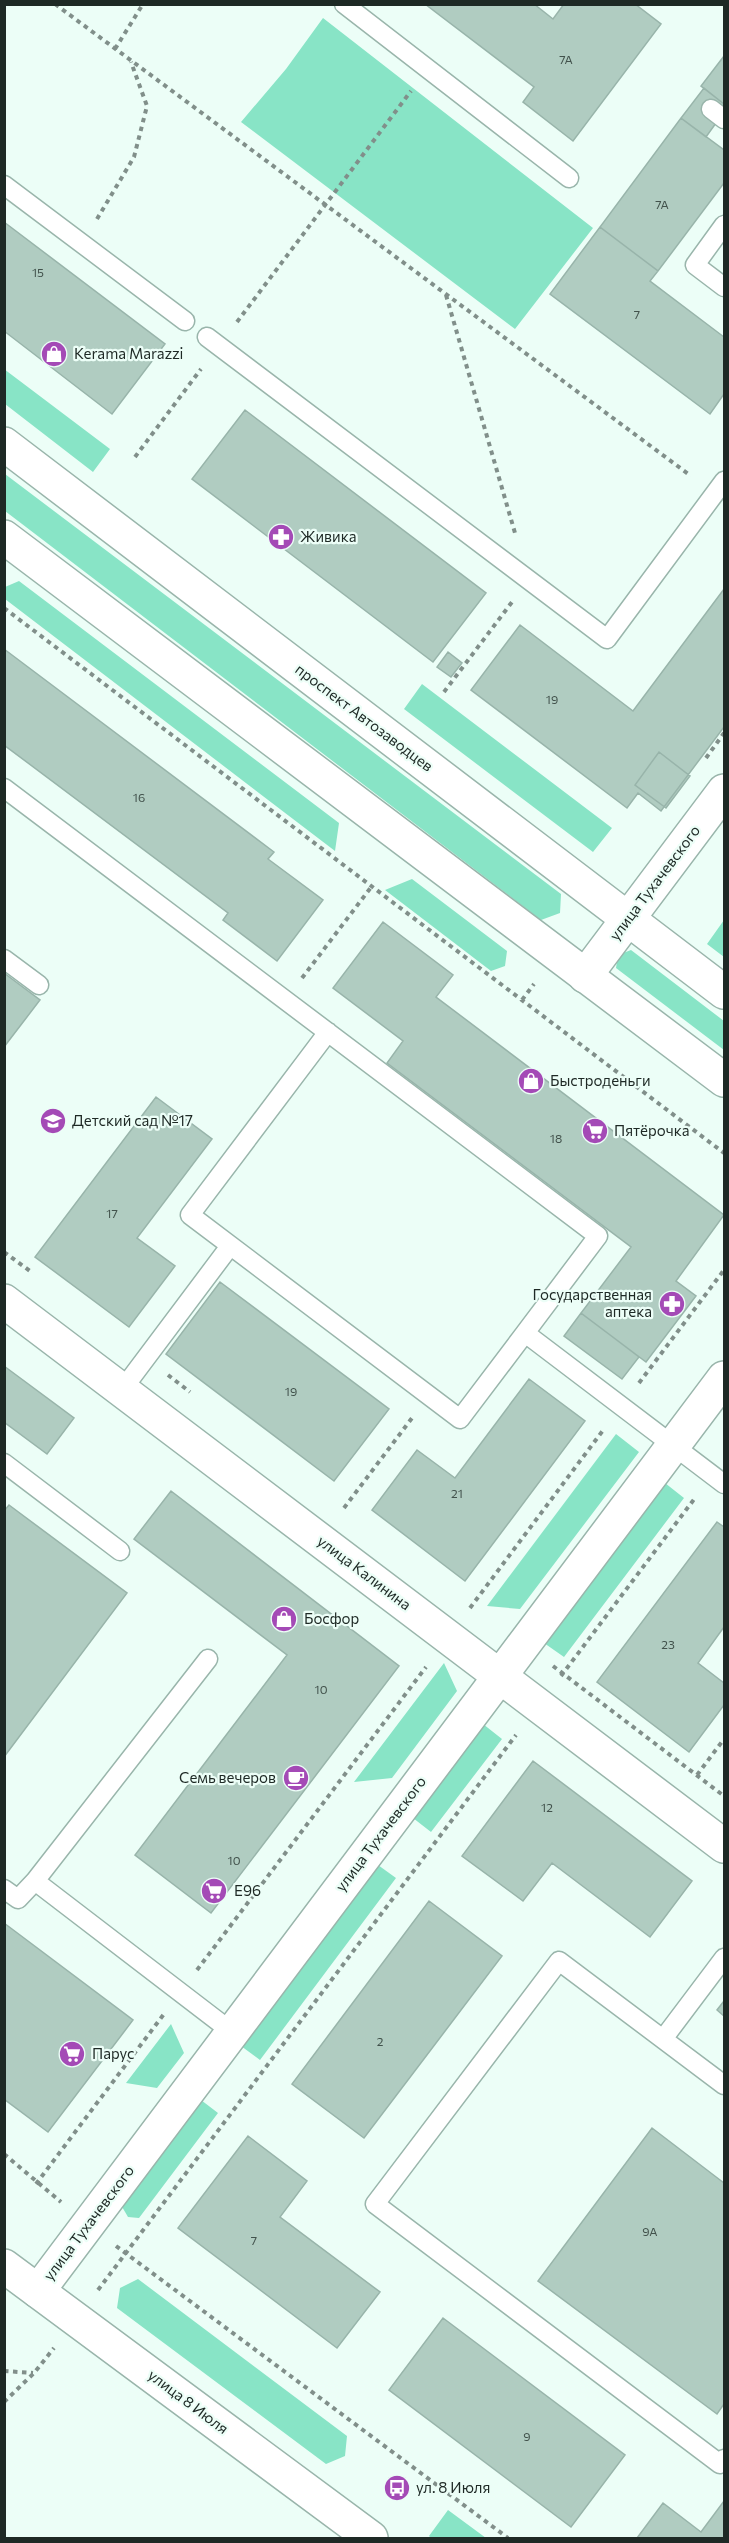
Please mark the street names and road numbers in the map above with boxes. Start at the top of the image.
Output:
street label: проспект Автозаводцев [292,660,437,775]
street label: улица Тухачевского [605,821,703,943]
street label: улица Калинина [314,1531,415,1613]
street label: улица Тухачевского [331,1772,429,1894]
street label: улица Тухачевского [39,2161,137,2283]
street label: улица 8 Июля [145,2365,232,2437]

